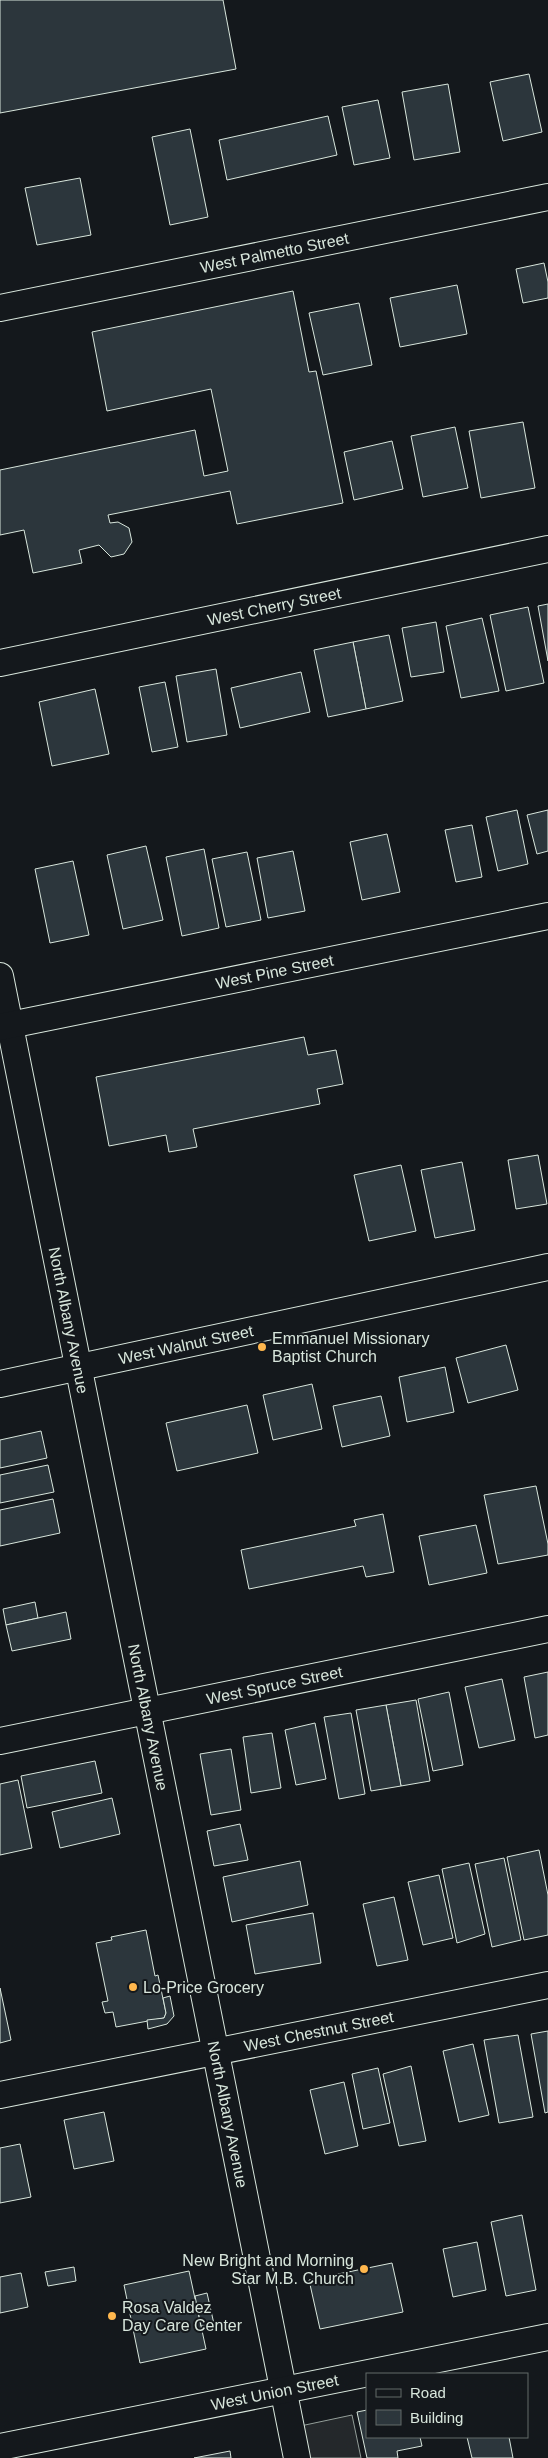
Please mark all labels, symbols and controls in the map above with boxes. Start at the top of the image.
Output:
street label: West Palmetto Street [199,229,351,276]
street label: West Cherry Street [206,584,343,629]
street label: West Pine Street [214,952,335,992]
street label: North Albany Avenue [45,1245,91,1395]
street label: West Walnut Street [117,1322,255,1367]
place label: Emmanuel Missionary Baptist Church [272,1330,429,1365]
marker: Emmanuel Missionary Baptist Church [256,1341,268,1353]
street label: North Albany Avenue [125,1643,171,1792]
street label: West Spruce Street [205,1663,345,1708]
place label: Lo-Price Grocery [143,1979,264,1996]
marker: Lo-Price Grocery [127,1981,139,1993]
street label: West Chestnut Street [243,2008,395,2055]
street label: North Albany Avenue [205,2040,251,2189]
place label: New Bright and Morning Star M.B. Church [182,2252,354,2287]
marker: New Bright and Morning Star M.B. Church [358,2263,370,2275]
place label: Rosa Valdez Day Care Center [122,2299,243,2334]
marker: Rosa Valdez Day Care Center [106,2310,118,2322]
street label: West Union Street [209,2371,340,2413]
legend [366,2373,528,2438]
text: Road [410,2384,446,2401]
text: Building [410,2409,463,2426]

